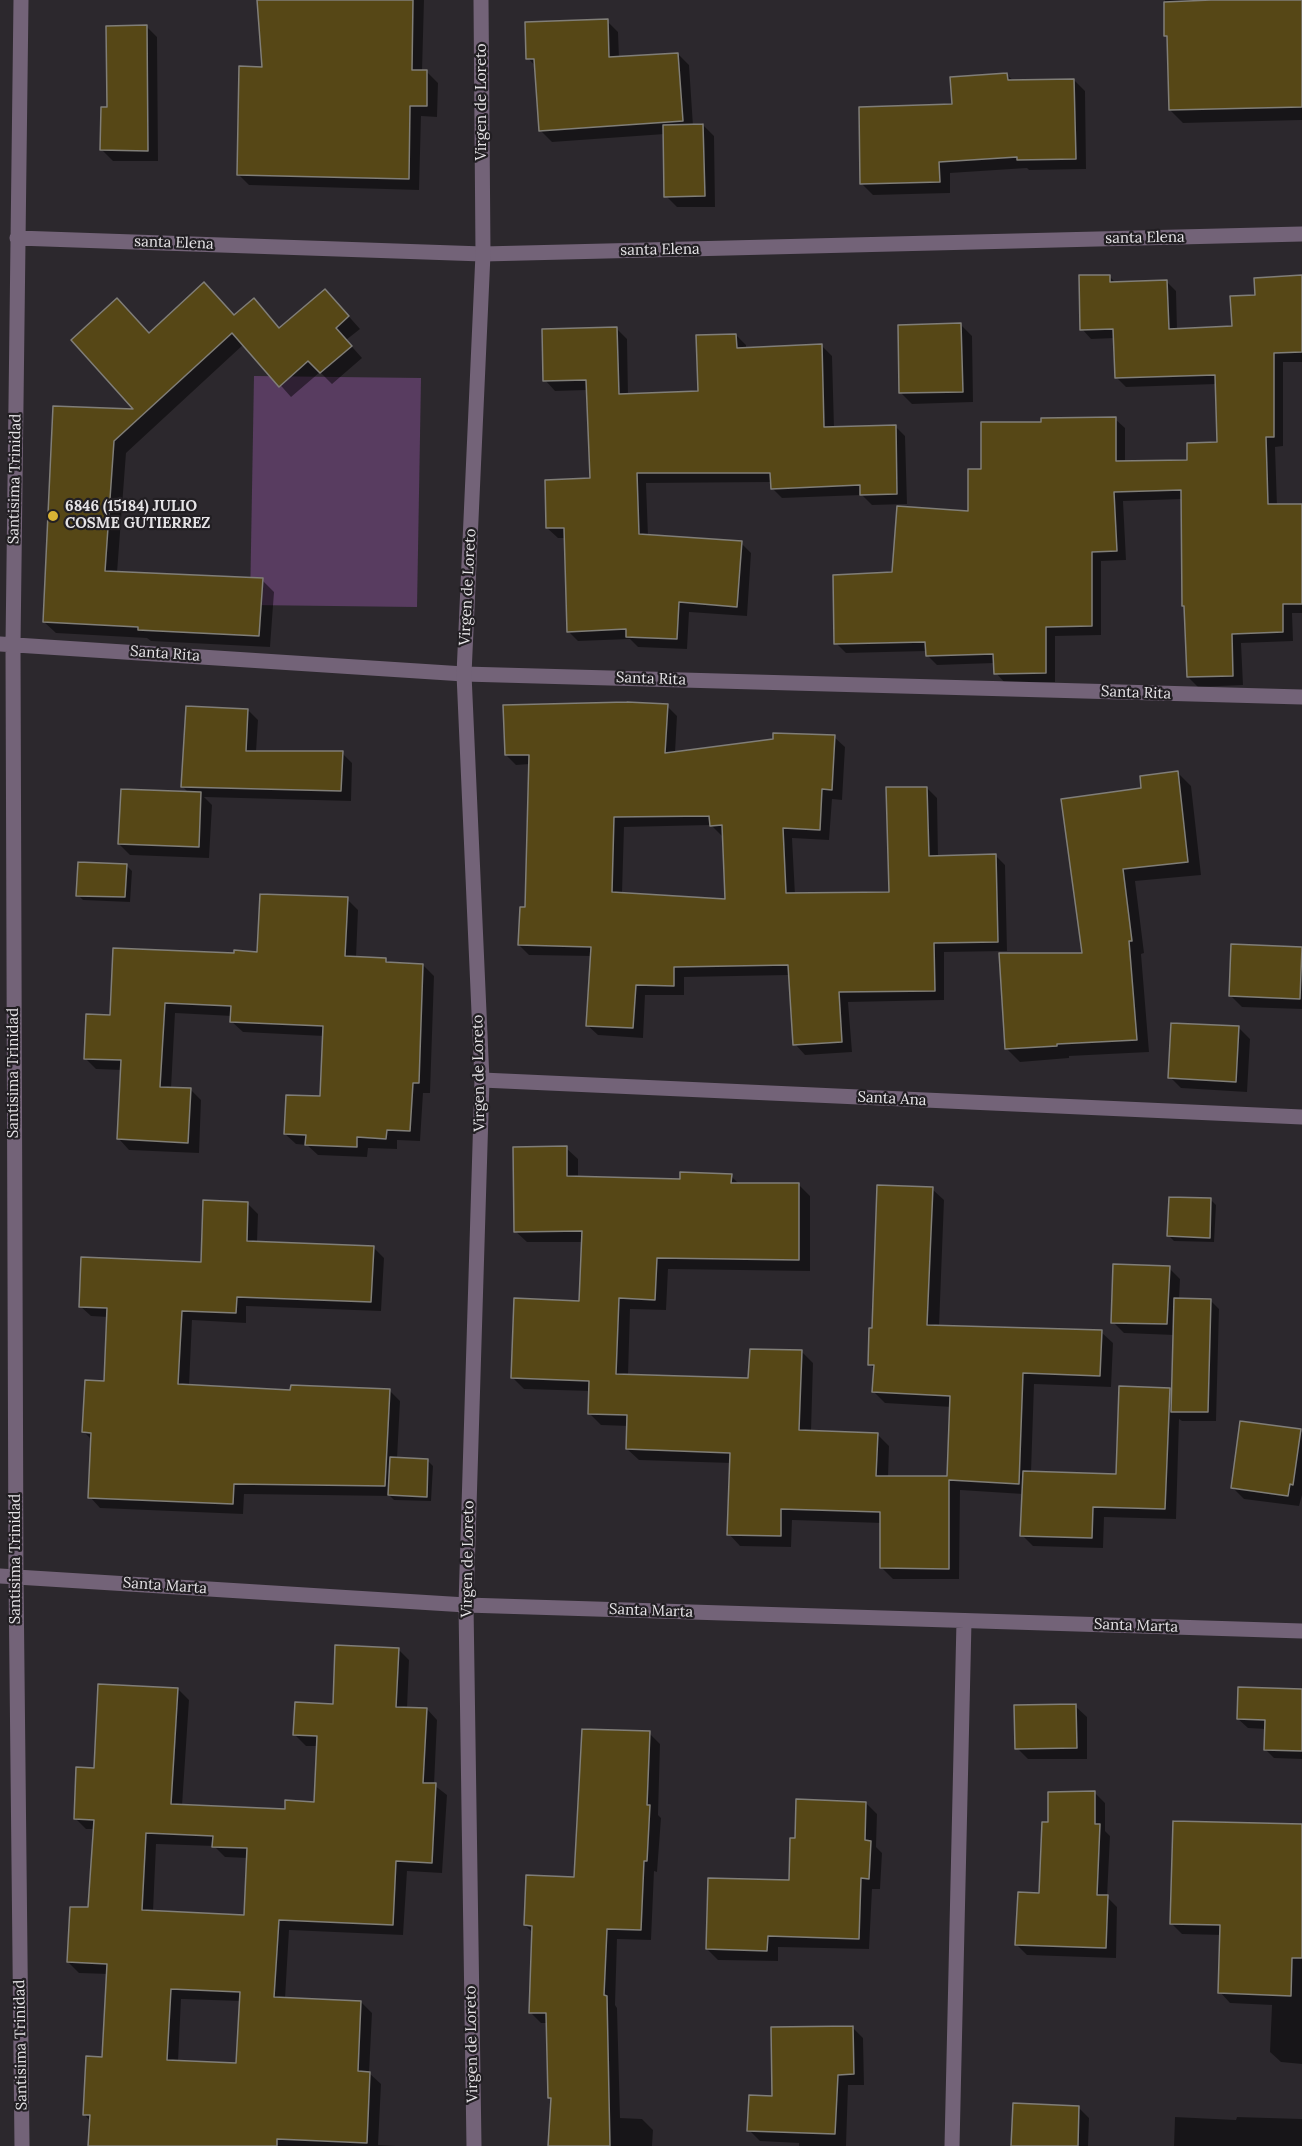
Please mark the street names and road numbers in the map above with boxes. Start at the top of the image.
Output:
street label: Virgen de Loreto [473,43,491,161]
street label: santa Elena [1105,228,1185,248]
street label: santa Elena [134,233,214,253]
street label: santa Elena [620,240,700,260]
street label: Santisima Trinidad [5,414,25,544]
street label: Virgen de Loreto [456,528,480,646]
street label: Santa Rita [129,643,201,665]
street label: Santa Rita [616,669,686,689]
street label: Santa Rita [1101,683,1171,703]
street label: Santisima Trinidad [5,1008,23,1138]
street label: Virgen de Loreto [469,1014,489,1132]
street label: Santa Ana [857,1088,927,1110]
street label: Santisima Trinidad [7,1494,25,1624]
street label: Virgen de Loreto [458,1500,478,1618]
street label: Santa Marta [122,1574,208,1598]
street label: Santa Marta [609,1601,693,1621]
street label: Santa Marta [1094,1616,1178,1636]
street label: Santisima Trinidad [11,1980,31,2110]
street label: Virgen de Loreto [462,1985,482,2103]

